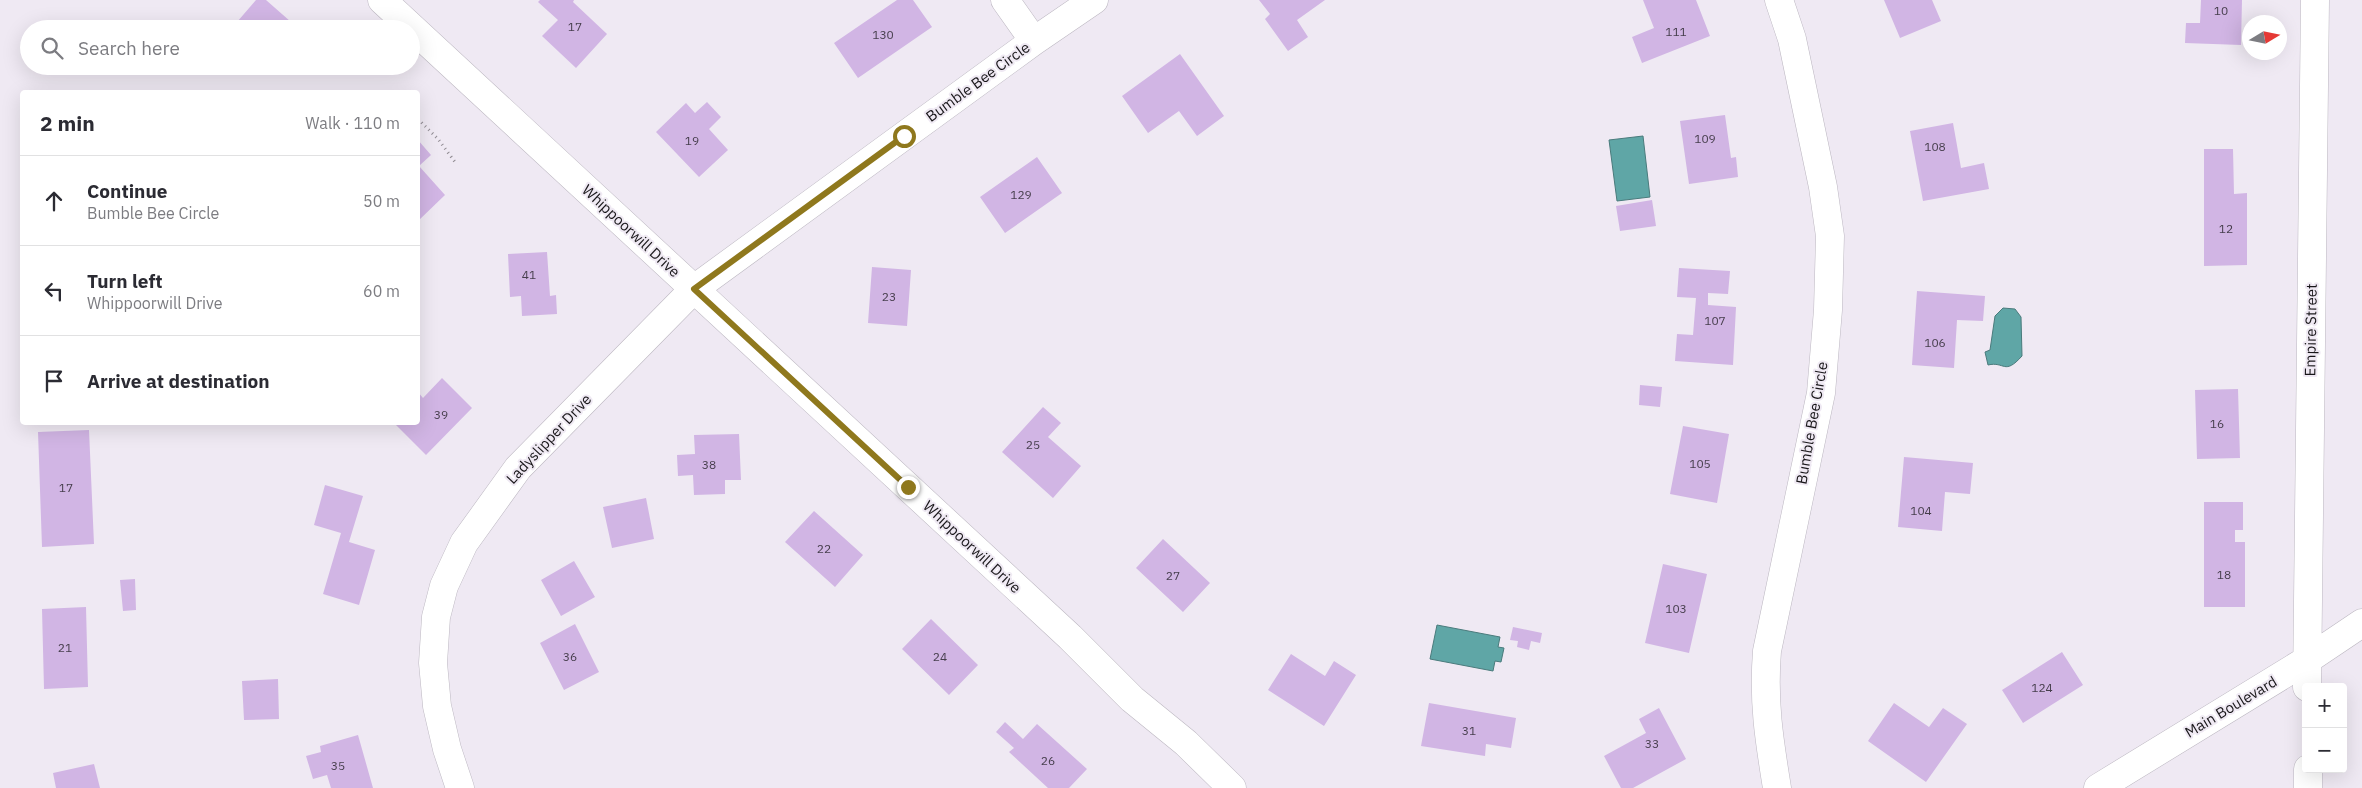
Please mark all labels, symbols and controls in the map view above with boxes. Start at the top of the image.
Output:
house number: 10 [2214,3,2228,18]
north arrow [2242,15,2287,60]
house number: 17 [568,19,582,34]
search box [20,20,420,75]
house number: 111 [1665,24,1687,39]
house number: 130 [872,27,894,42]
icon: search [38,34,66,62]
text: Search here [78,36,180,60]
street label: Bumble Bee Circle [922,37,1034,126]
text: 2 min [40,109,95,137]
text: Walk · 110 m [305,113,400,133]
route start [893,125,916,148]
house number: 109 [1694,131,1716,146]
house number: 19 [685,133,699,148]
house number: 108 [1924,139,1946,154]
text: Continue [87,179,167,203]
street label: Whippoorwill Drive [578,180,684,281]
icon: ahead [40,187,68,215]
house number: 129 [1010,187,1032,202]
text: 50 m [363,191,400,211]
text: Bumble Bee Circle [87,203,219,223]
house number: 12 [2219,221,2233,236]
house number: 41 [522,267,536,282]
text: Turn left [87,269,163,293]
icon: left [40,277,68,305]
text: 60 m [363,281,400,301]
street label: Empire Street [2300,284,2321,376]
house number: 23 [882,289,896,304]
text: Whippoorwill Drive [87,293,223,313]
house number: 107 [1704,313,1726,328]
house number: 106 [1924,335,1946,350]
street label: Bumble Bee Circle [1791,360,1832,486]
icon: arrive [40,367,68,395]
text: Arrive at destination [87,369,270,393]
street label: Ladyslipper Drive [502,390,595,488]
house number: 39 [434,407,448,422]
house number: 16 [2210,416,2224,431]
house number: 25 [1026,437,1040,452]
house number: 105 [1689,456,1711,471]
house number: 38 [702,457,716,472]
route end [897,476,920,499]
house number: 17 [59,480,73,495]
street label: Whippoorwill Drive [919,496,1025,597]
house number: 104 [1910,503,1932,518]
house number: 22 [817,541,831,556]
house number: 18 [2217,567,2231,582]
house number: 27 [1166,568,1180,583]
house number: 103 [1665,601,1687,616]
house number: 21 [58,640,72,655]
house number: 36 [563,649,577,664]
house number: 24 [933,649,947,664]
street label: Main Boulevard [2181,672,2280,742]
house number: 124 [2031,680,2053,695]
map controls [2302,683,2347,773]
button: + [2302,683,2347,728]
house number: 31 [1462,723,1476,738]
button: − [2302,728,2347,773]
house number: 33 [1645,736,1659,751]
house number: 26 [1041,753,1055,768]
house number: 35 [331,758,345,773]

